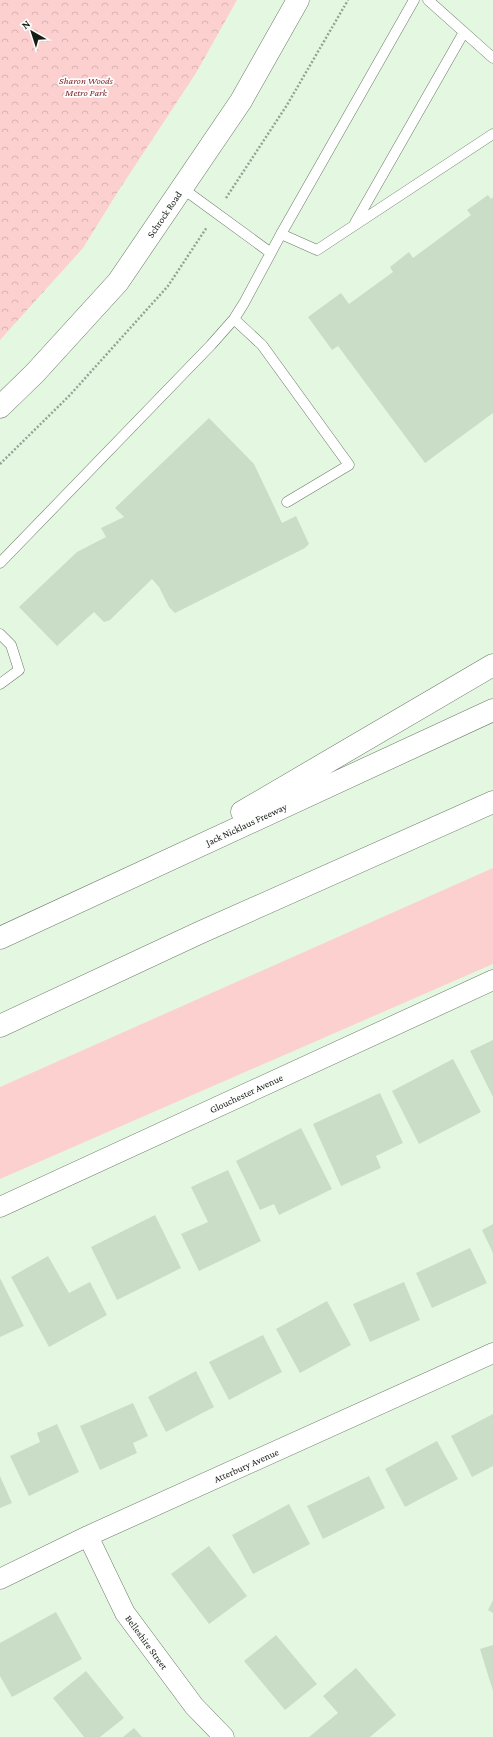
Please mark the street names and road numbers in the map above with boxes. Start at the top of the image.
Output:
street label: Schrock Road [145,188,184,240]
street label: Jack Nicklaus Freeway [203,801,289,849]
street label: Glouchester Avenue [208,1071,285,1115]
street label: Atterbury Avenue [212,1446,281,1485]
street label: Belleshire Street [123,1613,170,1672]

